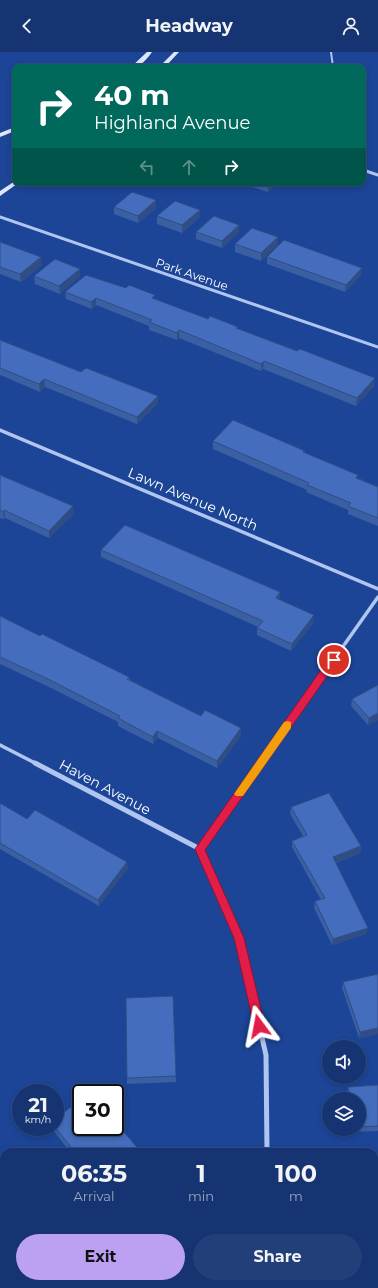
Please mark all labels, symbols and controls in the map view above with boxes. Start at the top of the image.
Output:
icon: back [16,15,38,37]
text: Headway [145,15,233,37]
icon: person [340,15,362,37]
text: 40 m [94,78,170,112]
icon: right [28,80,80,132]
text: Highland Avenue [94,112,250,134]
icon: left [136,156,158,178]
icon: ahead [178,156,200,178]
icon: right [220,156,242,178]
street label: Park Avenue [154,255,230,293]
street label: Lawn Avenue North [125,463,261,535]
pin [317,643,351,677]
icon: arrive [323,649,345,671]
street label: Haven Avenue [56,755,154,819]
position arrow [238,1005,280,1047]
map controls [322,1040,366,1136]
button: sound [322,1040,366,1084]
speed limit sign: 30 [72,1084,124,1136]
button: layers [322,1092,366,1136]
text: 21 [28,1093,48,1117]
text: km/h [25,1113,51,1126]
text: 06:35 [61,1159,127,1188]
text: 1 [196,1159,206,1188]
text: 100 [275,1159,317,1188]
text: Arrival [73,1188,115,1204]
text: min [188,1188,214,1204]
text: m [289,1188,303,1204]
button: Exit [16,1234,185,1280]
button: Share [193,1234,362,1280]

